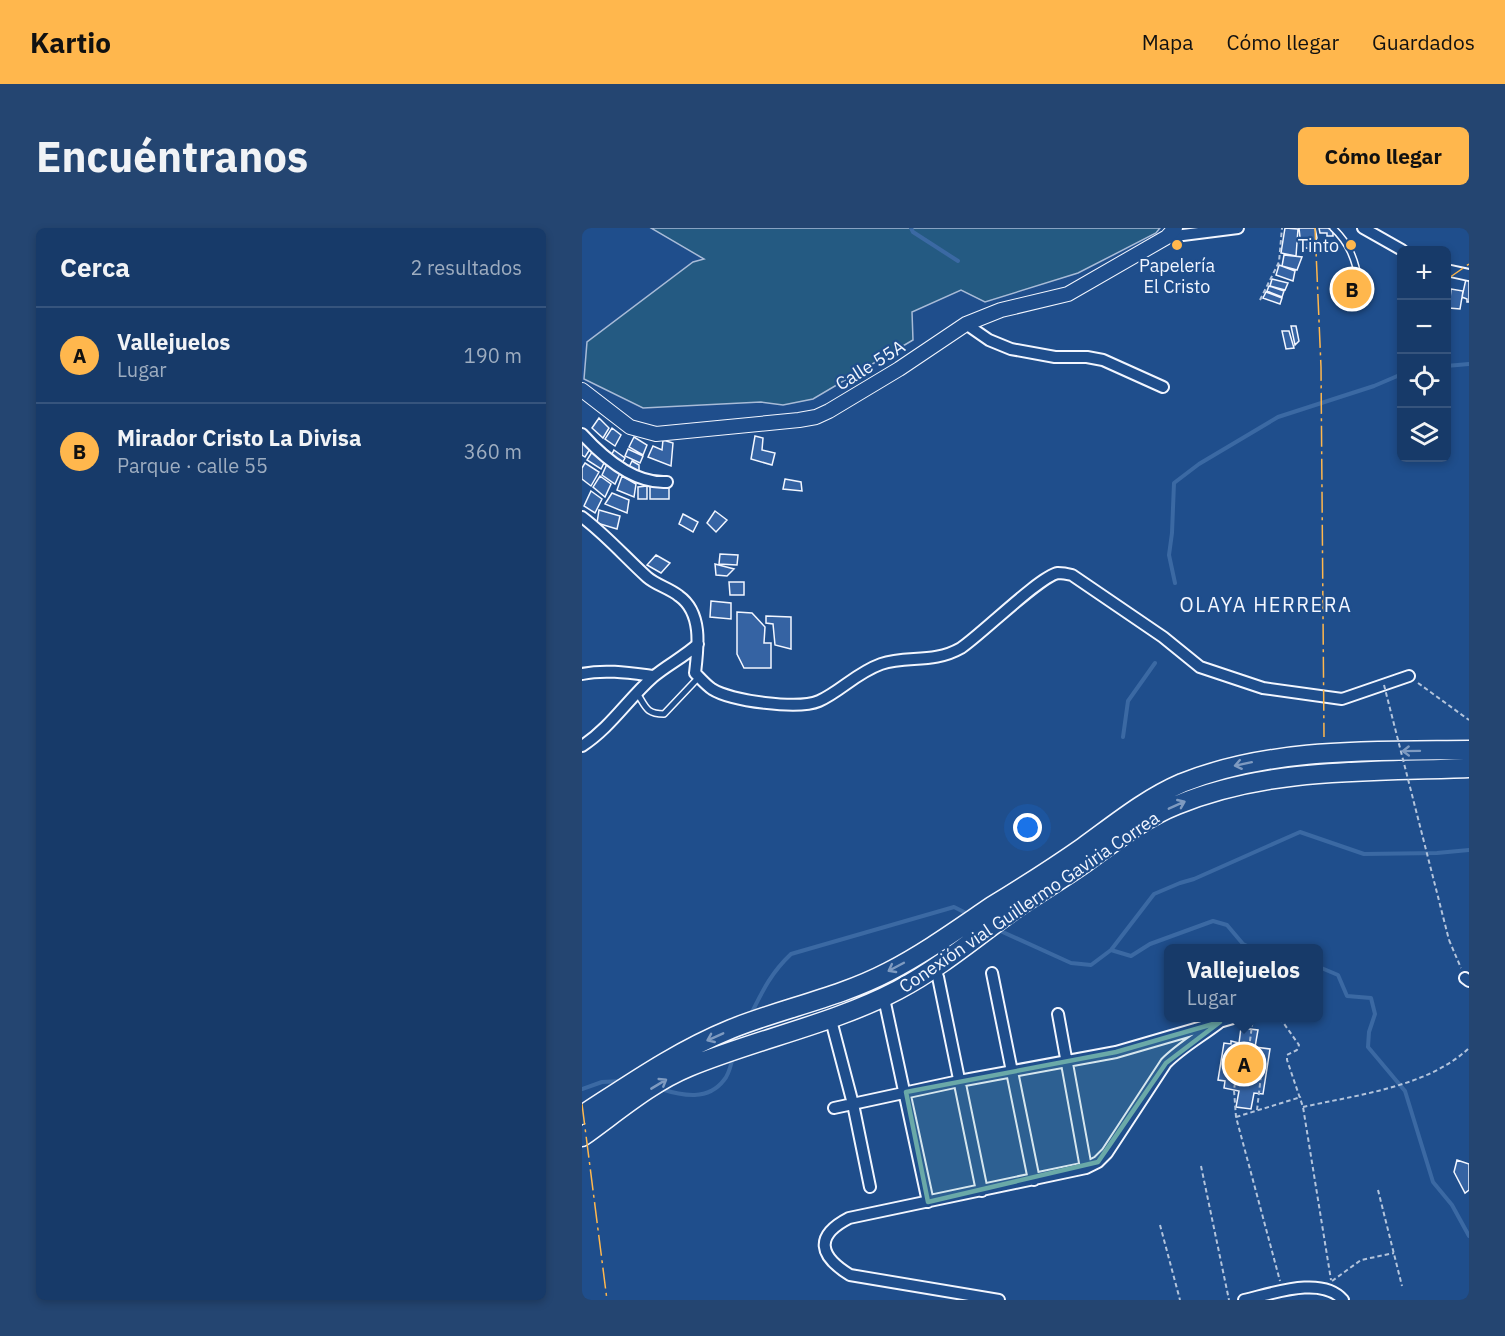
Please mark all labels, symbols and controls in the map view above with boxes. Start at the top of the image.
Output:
text: Kartio [30,24,111,61]
text: Mapa [1142,28,1193,56]
text: Cómo llegar [1226,28,1339,56]
text: Guardados [1372,28,1475,56]
button: Cómo llegar [1298,127,1469,185]
text: Encuéntranos [36,129,308,184]
place label: Tinto [1298,234,1339,257]
marker: Papelería El Cristo [1170,238,1184,252]
marker: Tinto [1344,238,1358,252]
map controls [1397,246,1451,462]
button: + [1397,246,1451,300]
text: Cerca [60,250,130,284]
text: 2 resultados [410,254,522,281]
place label: Papelería El Cristo [1139,254,1215,298]
pin: B [1332,266,1372,312]
button: − [1397,300,1451,354]
text: Vallejuelos [117,327,230,356]
street label: Calle 55A [831,334,909,395]
text: A [73,342,86,369]
text: 190 m [464,342,522,369]
button: locate [1397,354,1451,408]
text: Lugar [117,356,167,383]
button: layers [1397,408,1451,462]
text: Mirador Cristo La Divisa [117,423,361,452]
text: B [73,438,86,465]
text: 360 m [464,438,522,465]
text: Parque · calle 55 [117,452,268,479]
district label: OLAYA HERRERA [1180,591,1352,618]
one-way arrow [1401,745,1421,757]
one-way arrow [1234,759,1253,771]
one-way arrow [1167,799,1185,810]
street label: Conexión vial Guillermo Gaviria Correa [894,806,1164,998]
your location [1013,813,1042,842]
popup [1164,944,1323,1022]
text: Vallejuelos [1187,955,1300,984]
one-way arrow [888,962,906,973]
text: Lugar [1187,984,1237,1011]
one-way arrow [706,1031,724,1043]
pin: A [1224,1042,1264,1086]
one-way arrow [650,1077,667,1089]

